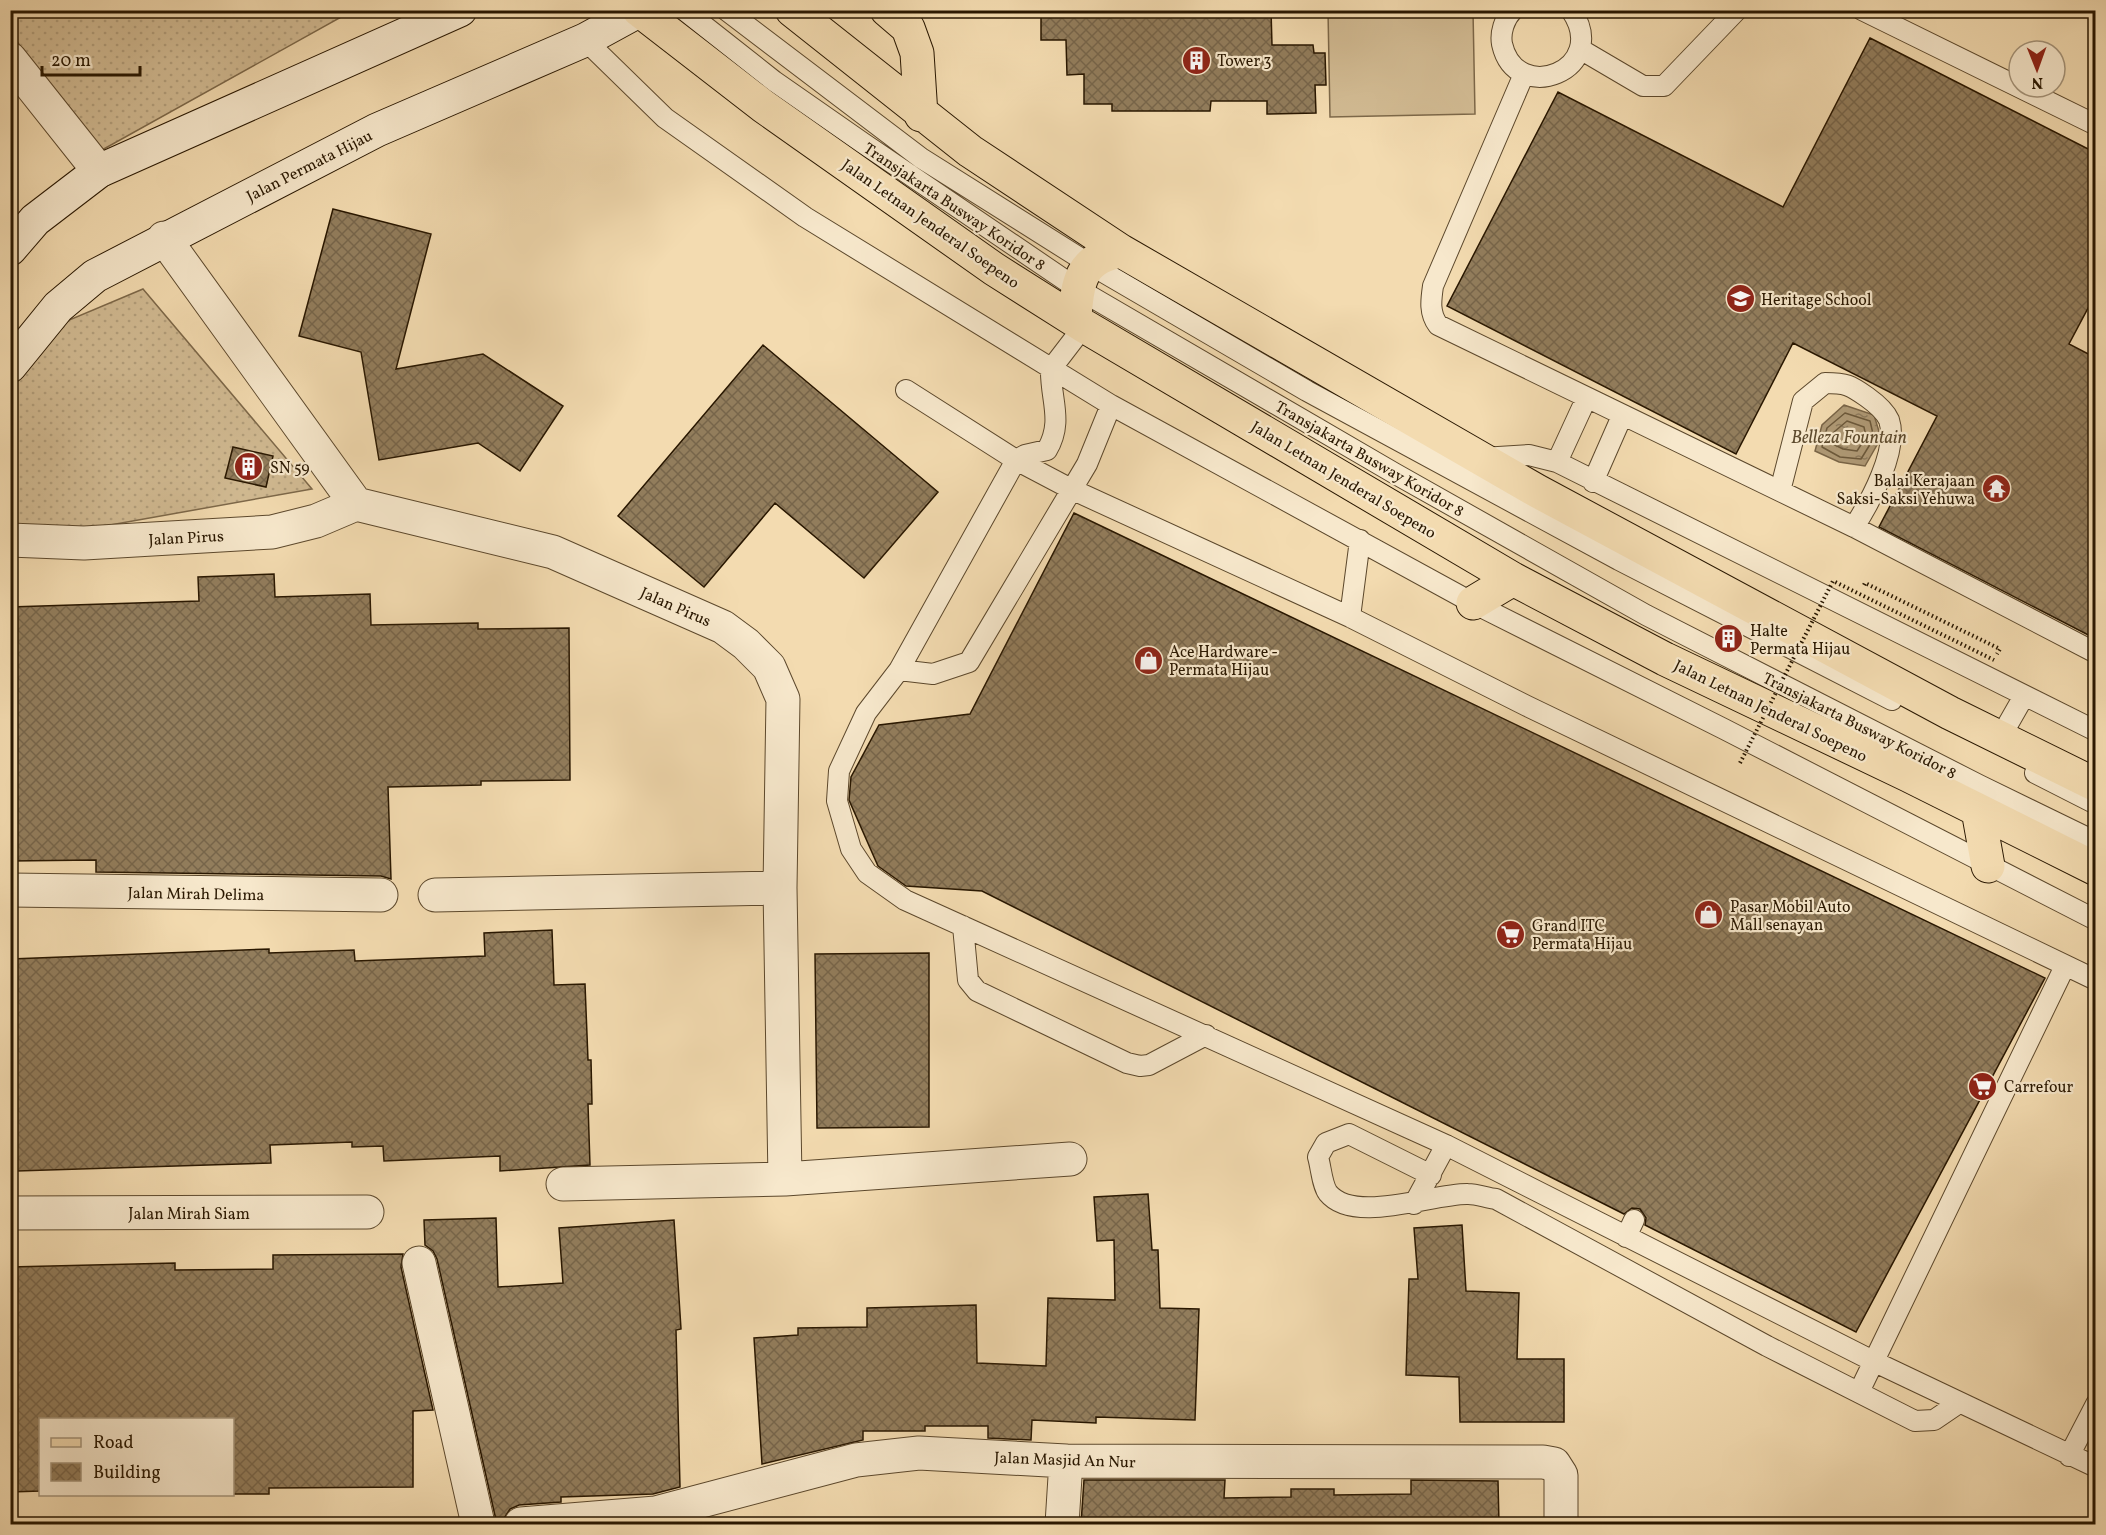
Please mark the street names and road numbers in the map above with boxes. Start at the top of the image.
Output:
street label: Jalan Permata Hijau [243,125,377,208]
street label: Transjakarta Busway Koridor 8 [859,138,1049,277]
street label: Jalan Letnan Jenderal Soepeno [836,155,1023,295]
street label: Transjakarta Busway Koridor 8 [1270,396,1468,523]
street label: Jalan Letnan Jenderal Soepeno [1246,417,1440,545]
street label: Jalan Pirus [148,526,224,552]
street label: Jalan Pirus [636,582,714,633]
street label: Jalan Letnan Jenderal Soepeno [1670,655,1870,768]
street label: Transjakarta Busway Koridor 8 [1758,668,1960,785]
street label: Jalan Mirah Delima [127,883,265,907]
street label: Jalan Mirah Siam [128,1204,250,1226]
street label: Jalan Masjid An Nur [994,1448,1136,1474]

